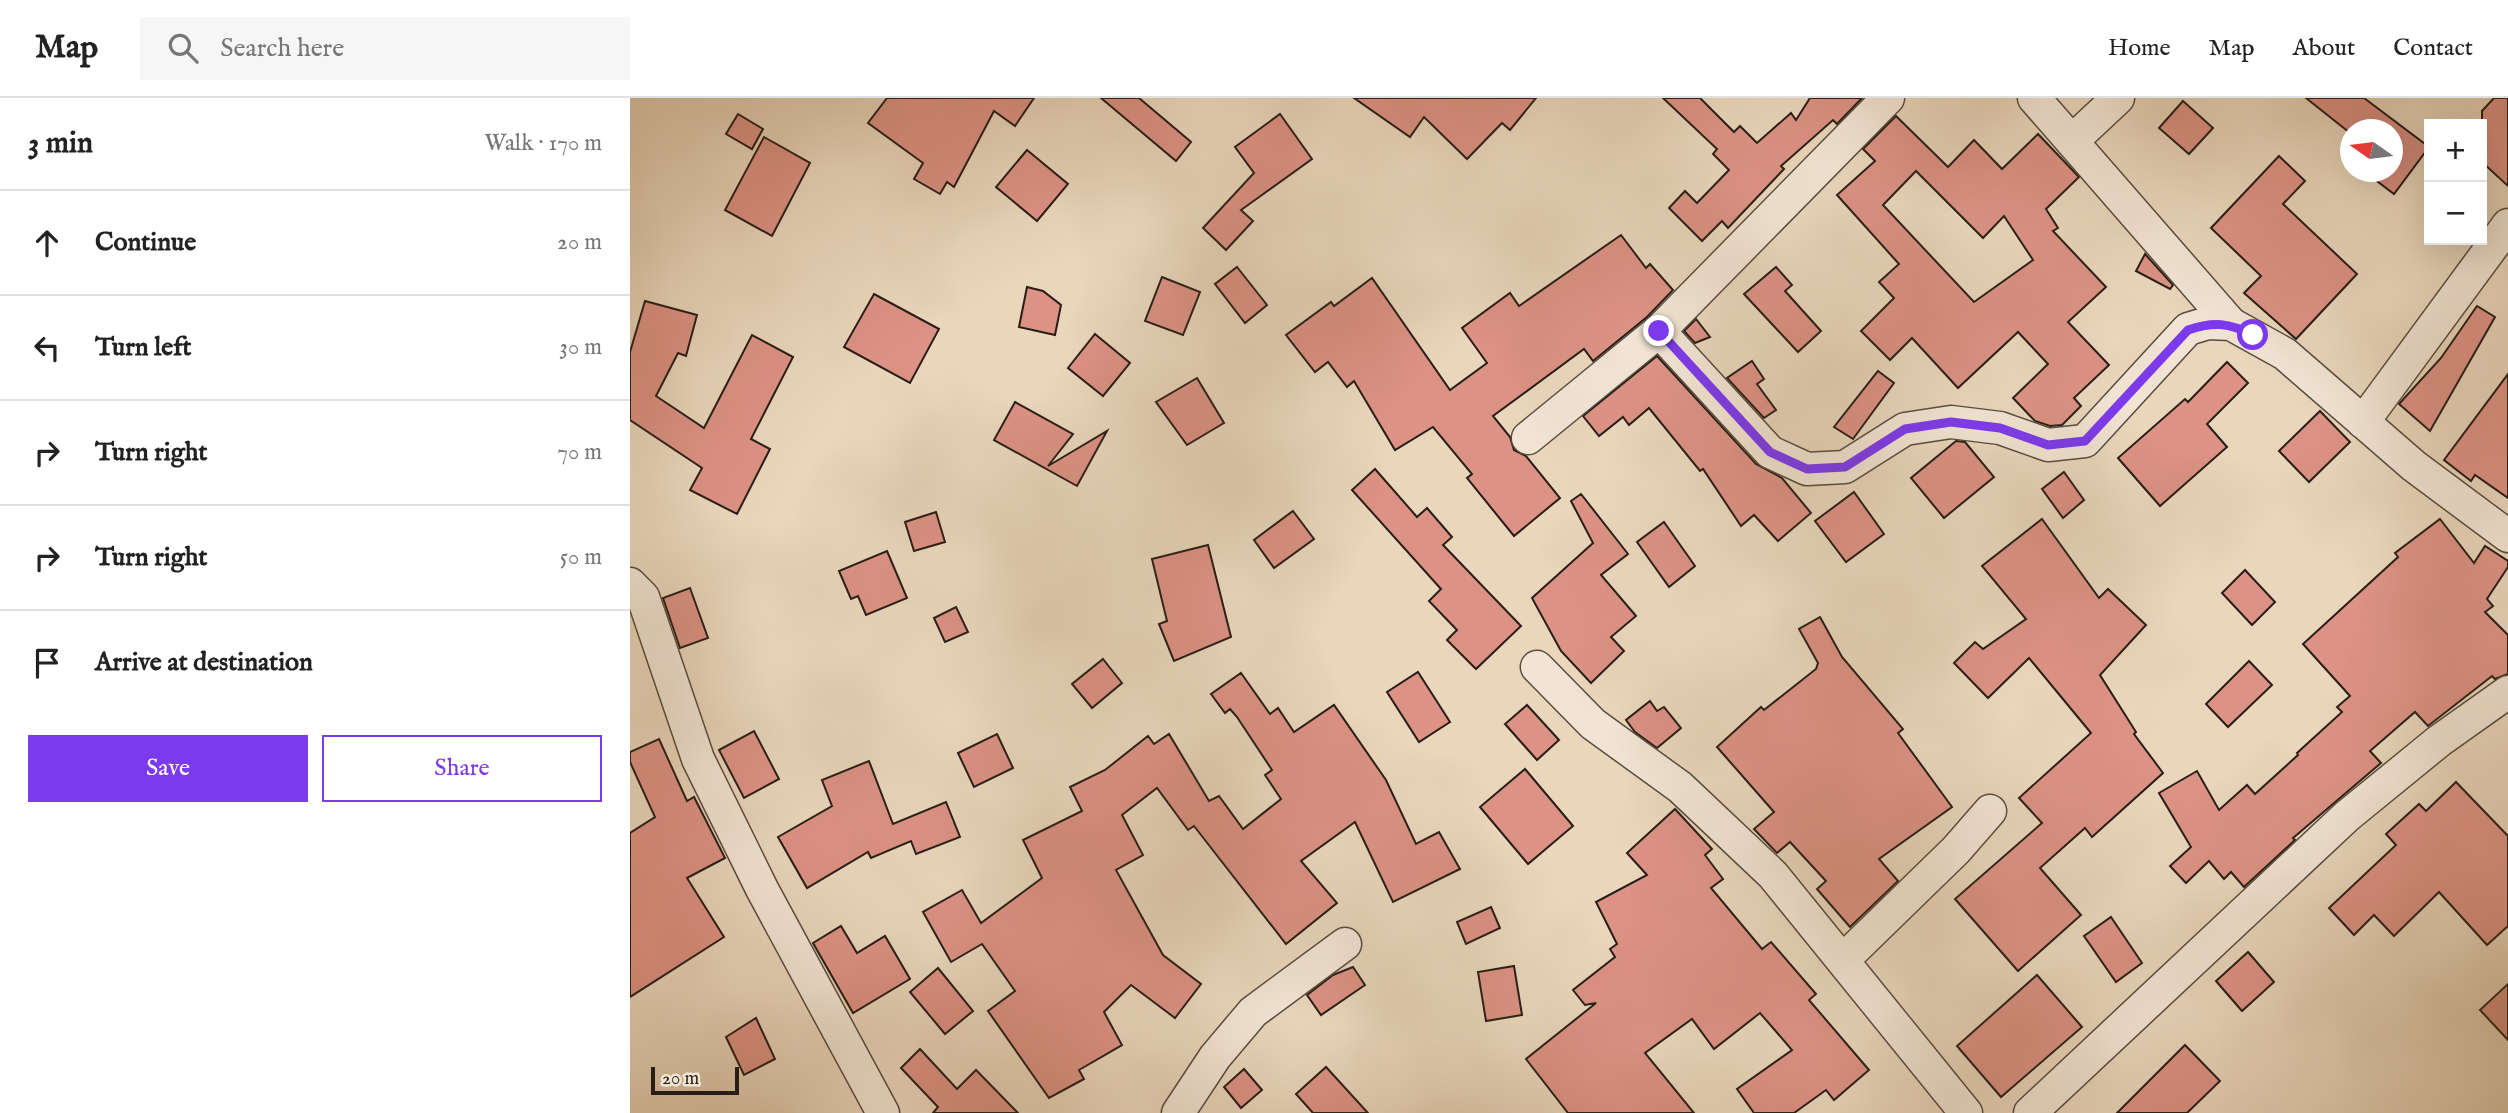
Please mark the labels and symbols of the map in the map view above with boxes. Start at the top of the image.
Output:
north arrow [2340,119,2403,182]
route end [1643,315,1674,346]
route start [2237,319,2268,350]
scale bar [651,1064,738,1096]

